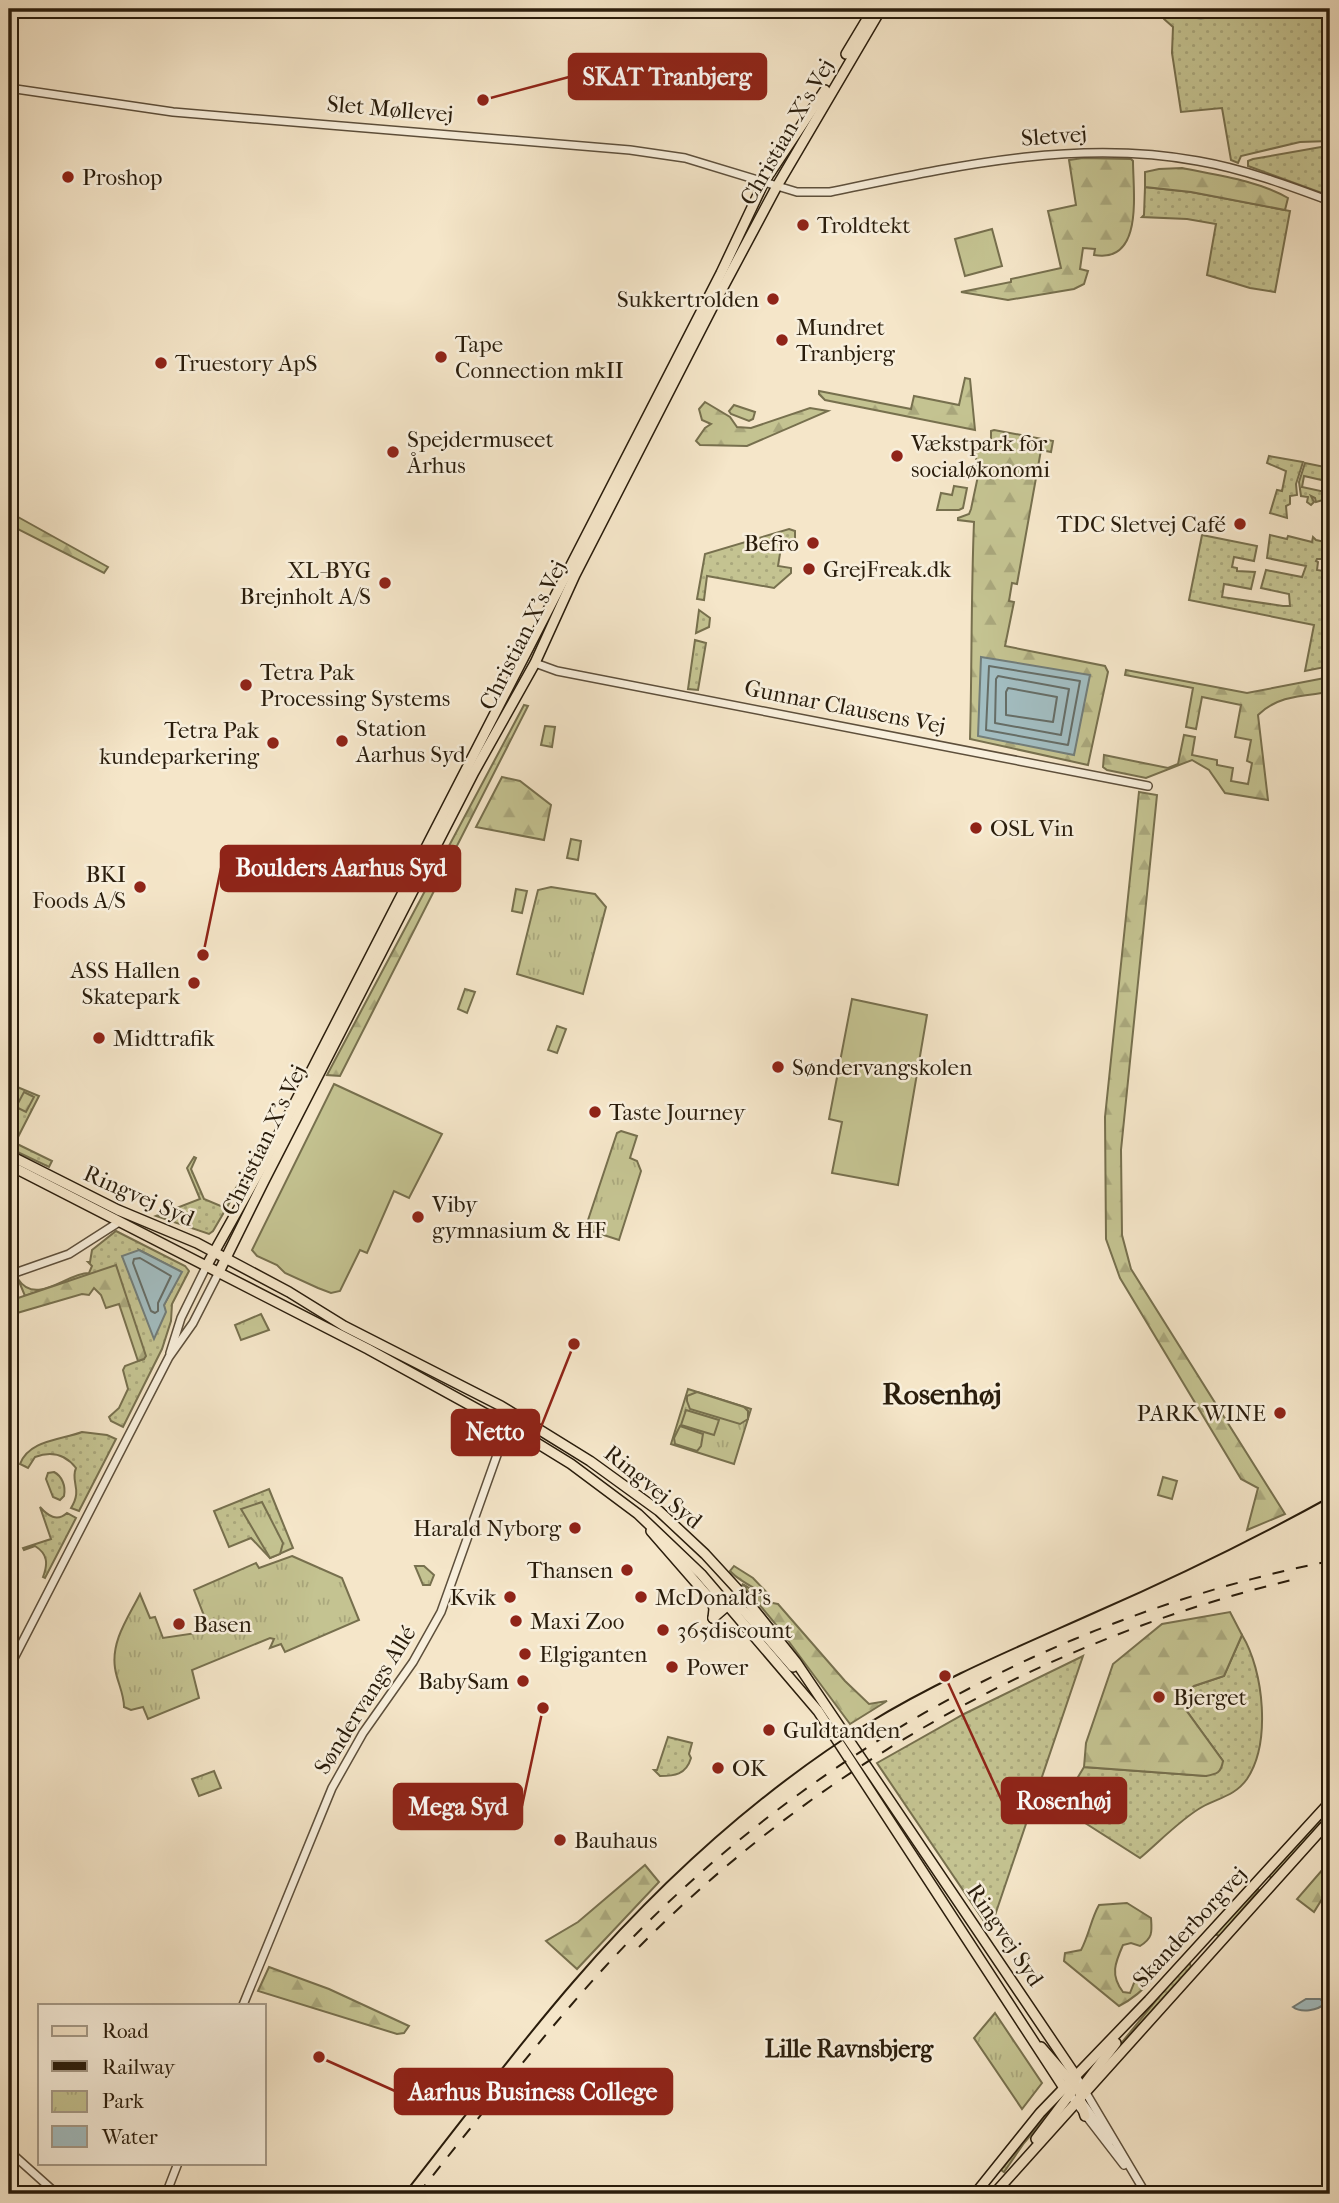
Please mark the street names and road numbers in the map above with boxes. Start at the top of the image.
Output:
street label: Christian X's Vej [734,54,840,210]
street label: Slet Møllevej [326,90,454,128]
street label: Sletvej [1020,120,1088,152]
street label: Christian X's Vej [474,556,572,714]
street label: Gunnar Clausens Vej [742,674,948,740]
street label: Christian X's Vej [216,1060,312,1220]
street label: Ringvej Syd [80,1160,199,1233]
street label: Ringvej Syd [599,1439,708,1535]
street label: Søndervangs Allé [308,1621,422,1779]
street label: Skanderborgvej [1127,1861,1253,1993]
street label: Ringvej Syd [961,1879,1049,1992]

